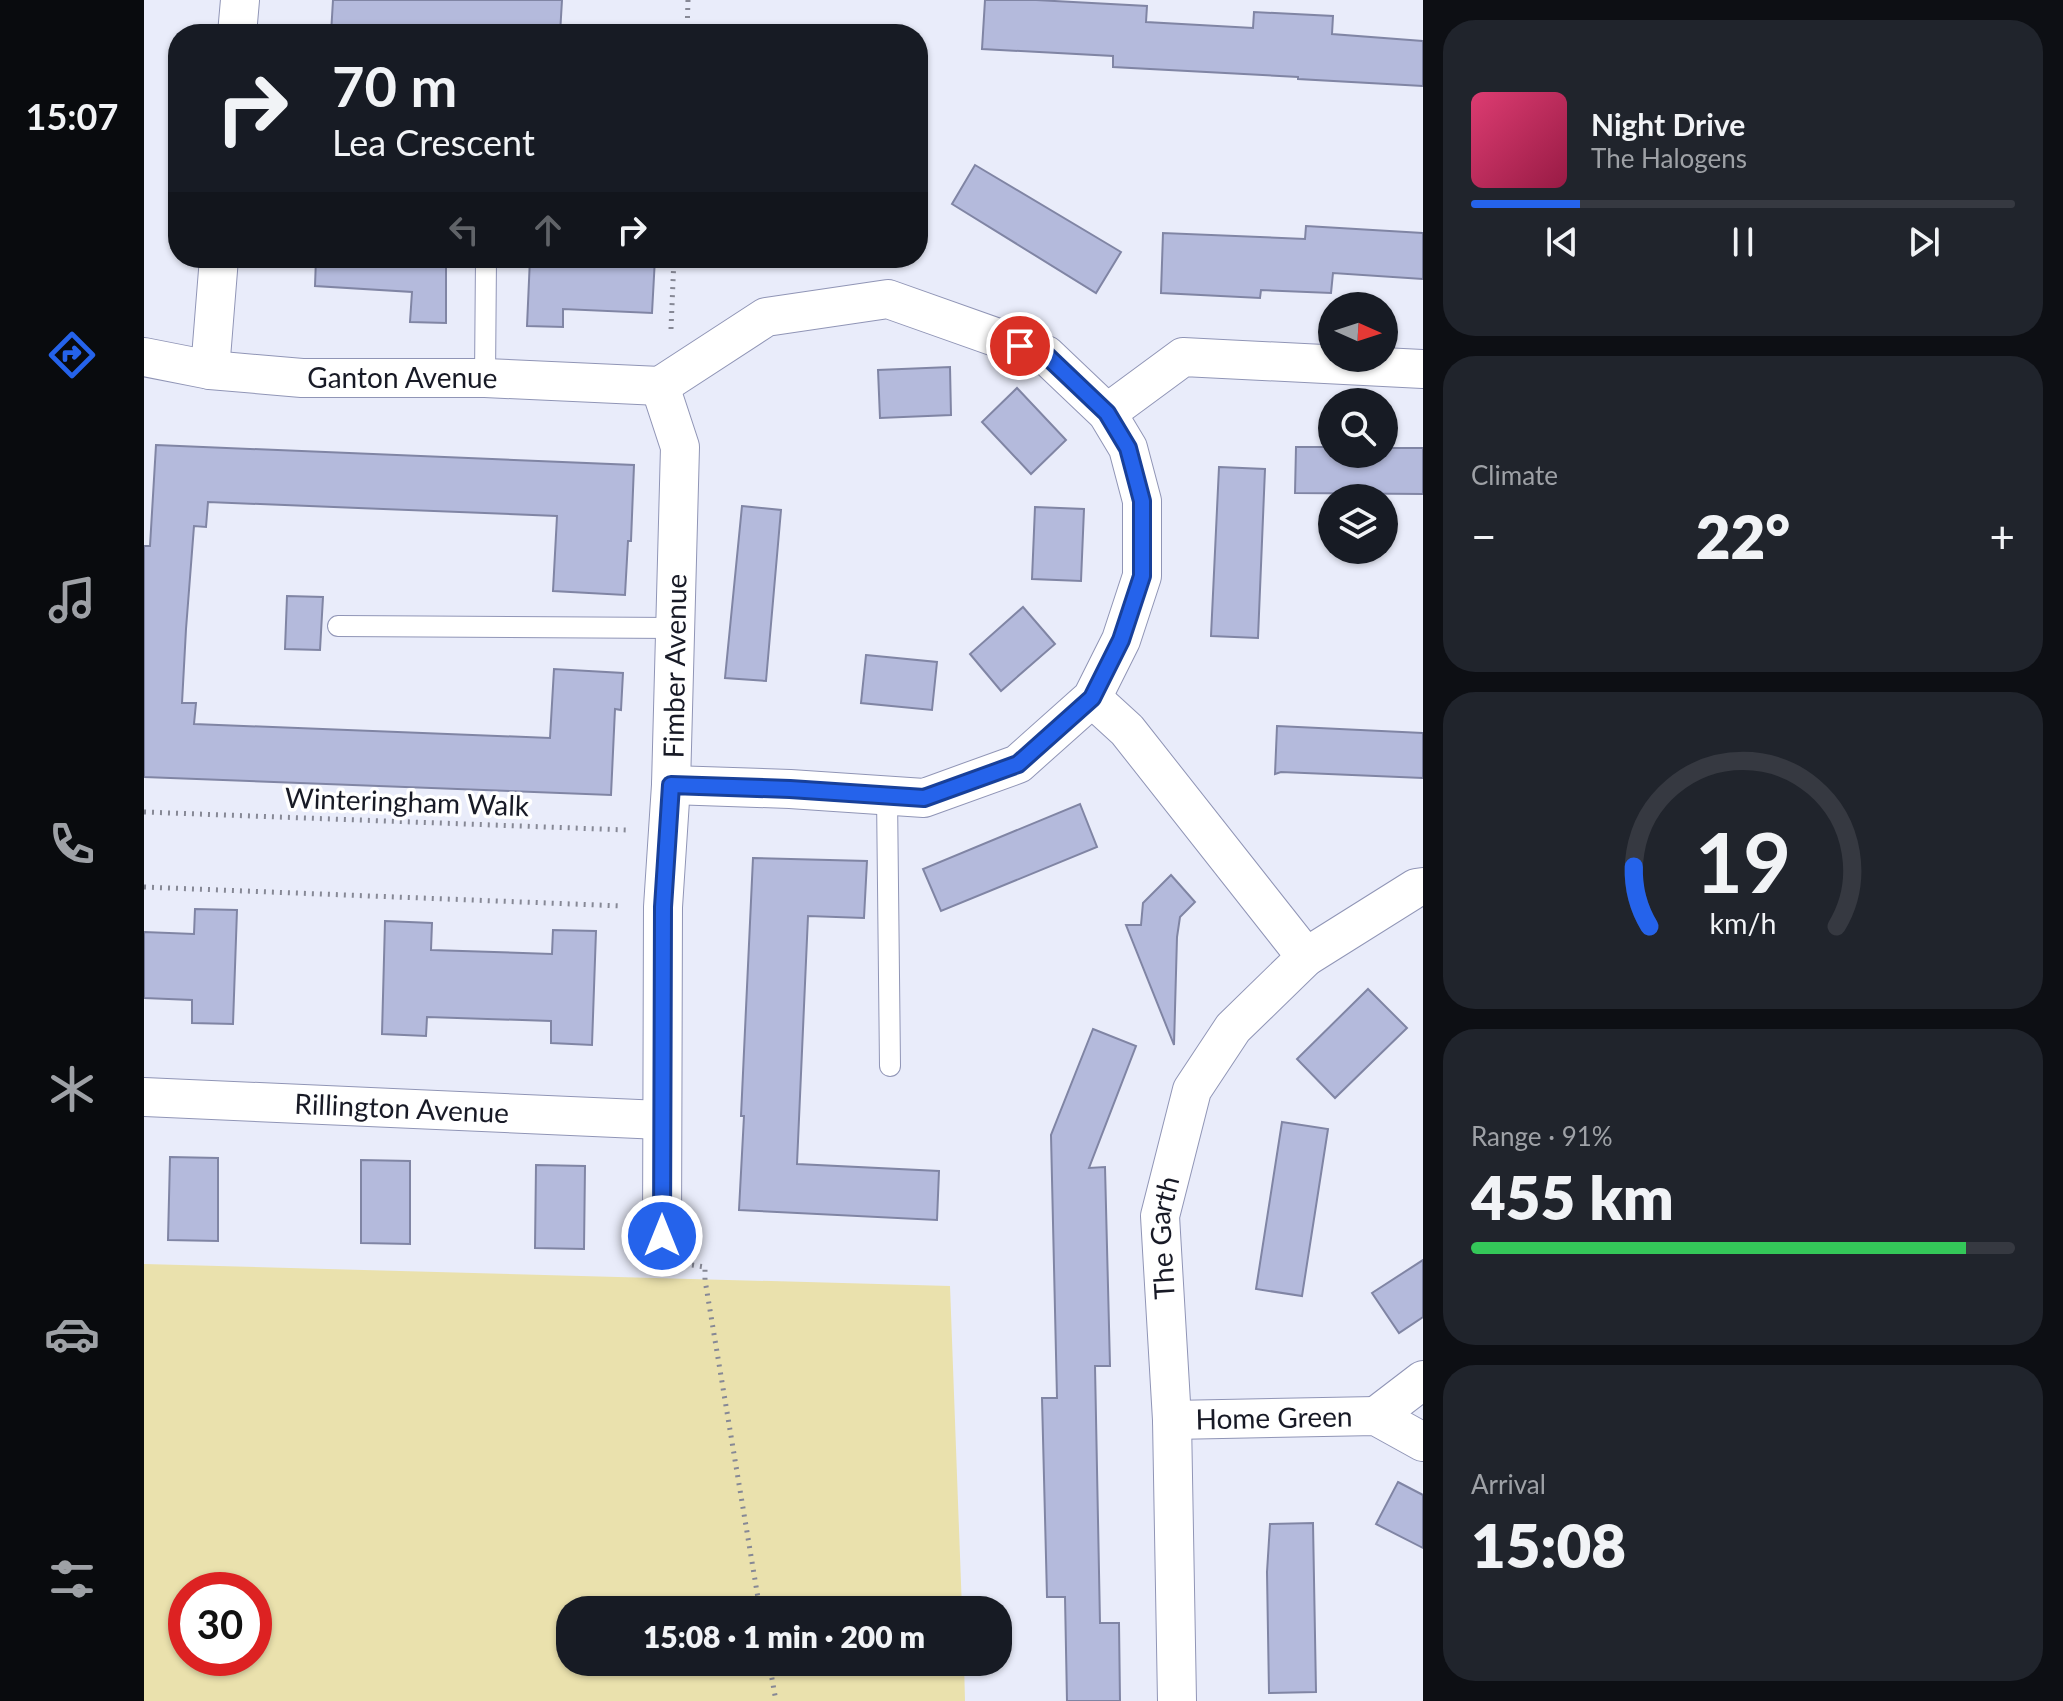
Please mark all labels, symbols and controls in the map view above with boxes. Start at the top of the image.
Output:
text: 70 m [332,52,457,119]
icon: right [200,56,304,160]
text: 15:07 [26,94,118,138]
text: Night Drive [1591,106,1745,142]
text: Lea Crescent [332,120,535,164]
text: The Halogens [1591,142,1747,174]
icon: left [442,208,486,252]
icon: ahead [526,208,570,252]
icon: right [610,208,654,252]
icon: previous [1540,220,1584,264]
icon: pause [1721,220,1765,264]
icon: next [1902,220,1946,264]
north arrow [1318,292,1398,372]
map controls [1318,292,1398,564]
pin [986,312,1054,380]
icon: arrive [998,324,1042,368]
icon: directions [44,327,100,383]
street label: Ganton Avenue [307,360,498,395]
button: search [1318,388,1398,468]
text: Climate [1471,459,1558,491]
button: layers [1318,484,1398,564]
text: 22° [1696,500,1790,572]
text: − [1471,510,1497,562]
text: + [1989,510,2015,562]
icon: music [44,572,100,628]
street label: Fimber Avenue [655,573,693,759]
street label: Winteringham Walk [284,780,531,822]
text: 19 [1695,810,1791,910]
icon: phone [44,816,100,872]
text: km/h [1710,906,1776,940]
icon: climate [44,1061,100,1117]
street label: Rillington Avenue [294,1086,510,1129]
text: Range · 91% [1471,1120,1613,1152]
text: 455 km [1471,1161,1674,1233]
street label: The Garth [1142,1172,1186,1300]
position arrow [620,1194,704,1278]
icon: car [44,1306,100,1362]
street label: Home Green [1195,1398,1353,1436]
text: Arrival [1471,1468,1546,1500]
text: 15:08 [1471,1509,1626,1581]
icon: filters [44,1551,100,1607]
speed limit sign: 30 [168,1572,272,1676]
text: 15:08 · 1 min · 200 m [643,1618,925,1654]

